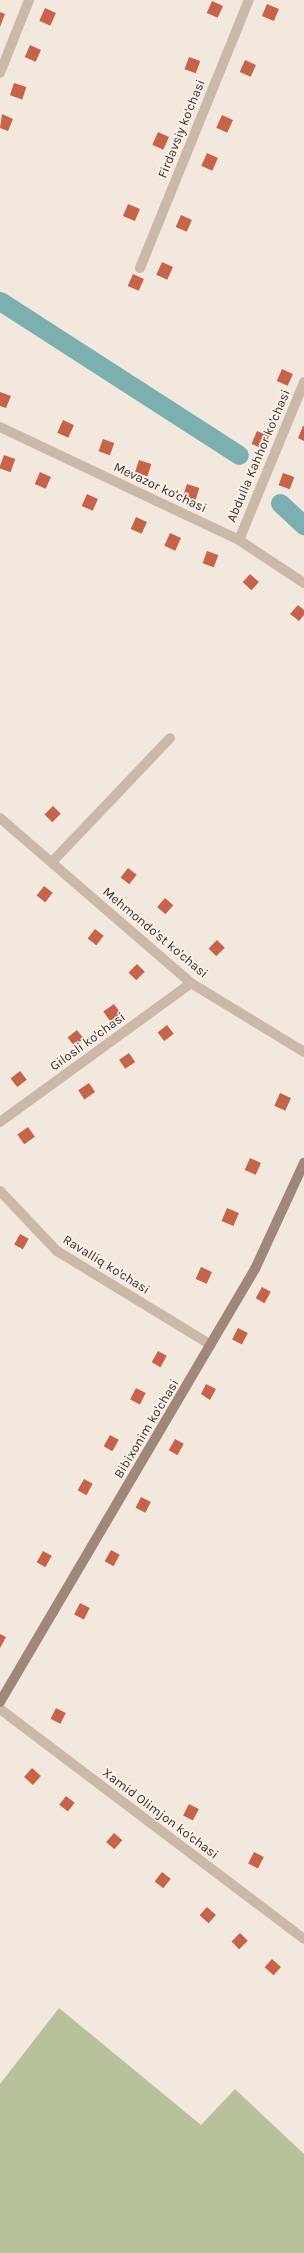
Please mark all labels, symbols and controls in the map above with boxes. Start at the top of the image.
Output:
street label: Firdavsiy ko'chasi [155,77,209,181]
street label: Abdulla Kahhor ko'chasi [224,387,294,525]
street label: Mevazor ko'chasi [111,460,209,516]
street label: Mehmondo'st ko'chasi [99,884,211,982]
street label: Gilosli ko'chasi [47,1010,129,1074]
street label: Ravalliq ko'chasi [60,1232,152,1298]
street label: Bibixonim ko'chasi [111,1377,183,1481]
street label: Xamid Olimjon ko'chasi [99,1765,221,1863]

